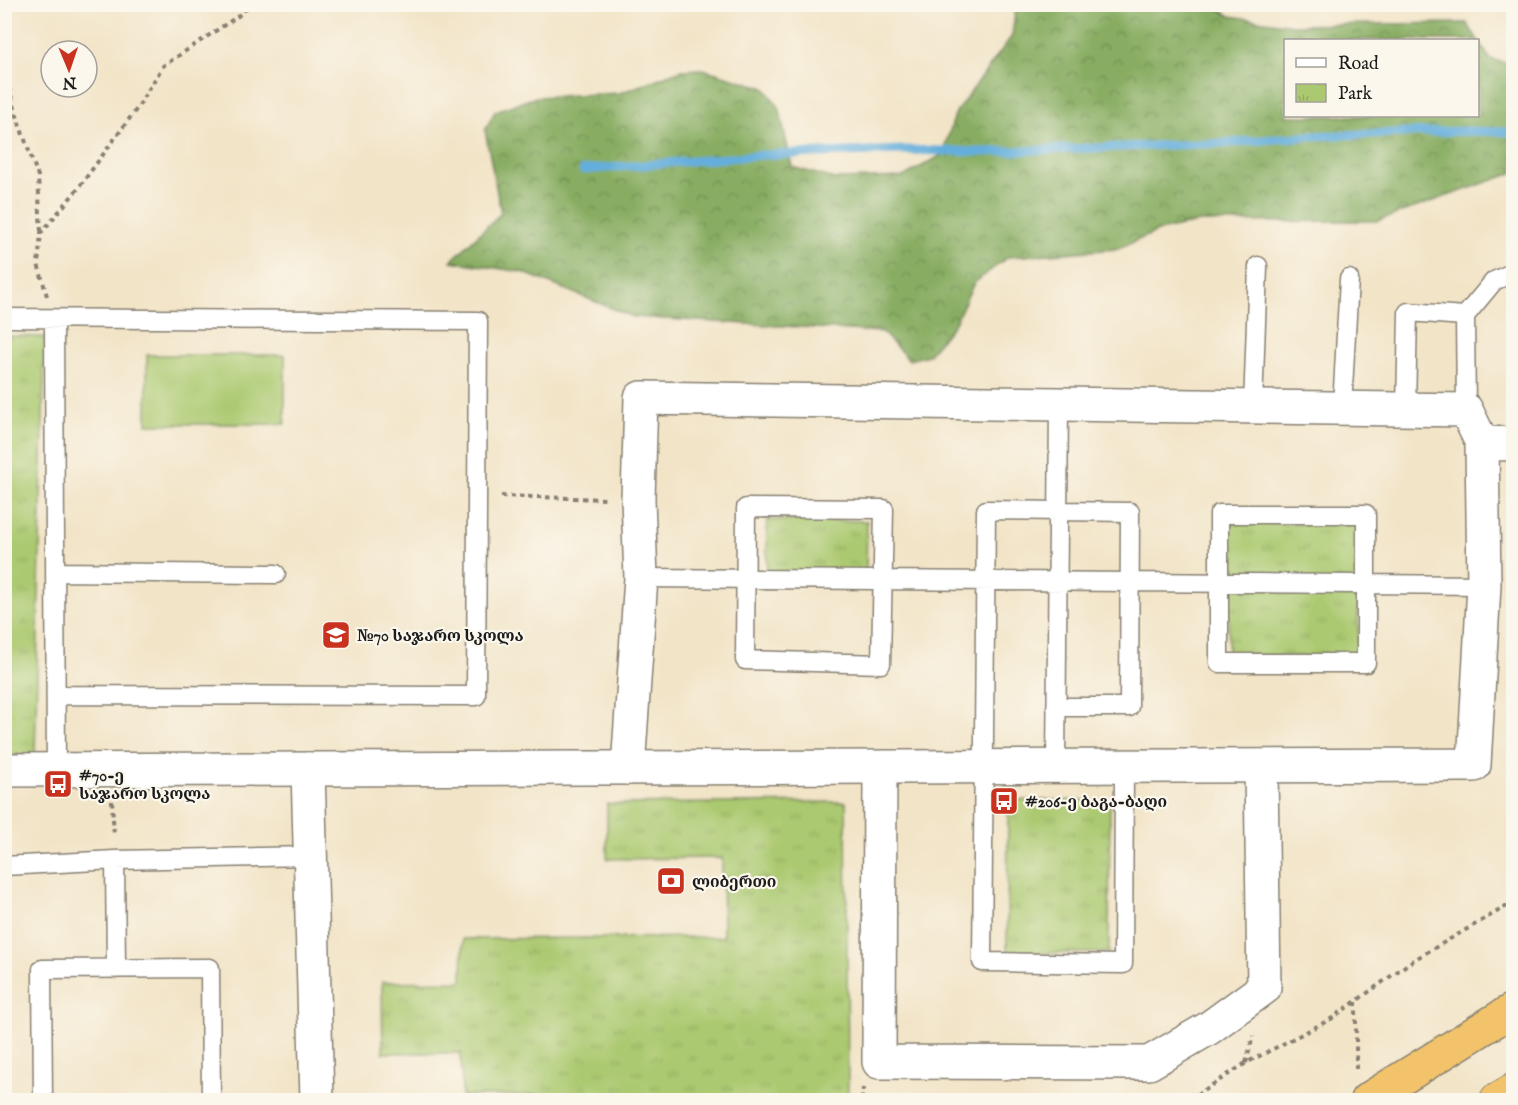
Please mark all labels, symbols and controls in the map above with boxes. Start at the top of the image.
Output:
north arrow [39,39,99,99]
legend [1284,39,1479,117]
text: Road [1338,53,1379,76]
text: N [62,72,78,92]
text: Park [1338,83,1373,106]
school or university icon: №70 საჯარო სკოლა [320,619,352,651]
place label: №70 საჯარო სკოლა [357,627,524,647]
place label: #70-ე საჯარო სკოლა [79,767,210,805]
bus stop icon: #70-ე საჯარო სკოლა [42,768,74,800]
bus stop icon: #206-ე ბაგა-ბაღი [988,785,1020,817]
place label: #206-ე ბაგა-ბაღი [1025,793,1167,813]
bank icon: ლიბერთი [655,865,687,897]
place label: ლიბერთი [692,873,776,893]

